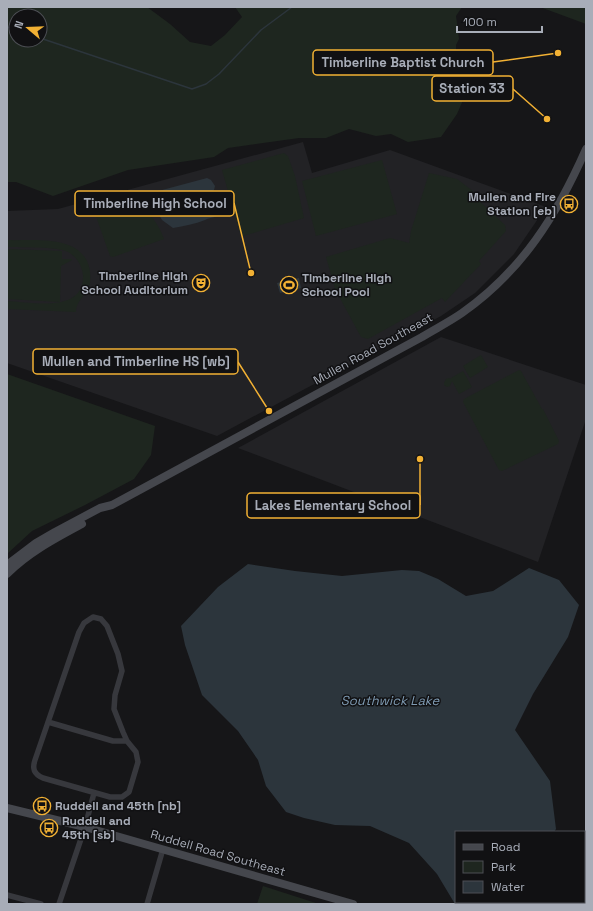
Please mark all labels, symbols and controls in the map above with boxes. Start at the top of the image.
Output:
north arrow [8,8,48,48]
scale bar [457,8,542,34]
text: 100 m [463,14,497,30]
text: N [11,19,26,31]
callout: Timberline Baptist Church [313,50,493,75]
text: Timberline Baptist Church [321,54,485,71]
callout: Station 33 [432,76,513,101]
text: Station 33 [439,80,505,97]
place label: Mullen and Fire Station [eb] [468,189,556,219]
callout: Timberline High School [75,191,234,216]
bus stop icon: Mullen and Fire Station [eb] [559,194,579,214]
text: Timberline High School [83,195,227,212]
place label: Timberline High School Auditorium [81,268,188,298]
place label: Timberline High School Pool [302,270,392,300]
theatre icon: Timberline High School Auditorium [191,273,211,293]
sports icon: Timberline High School Pool [279,275,299,295]
street label: Mullen Road Southeast [310,309,436,389]
callout: Mullen and Timberline HS [wb] [33,349,238,374]
text: Mullen and Timberline HS [wb] [42,353,230,370]
callout: Lakes Elementary School [247,493,420,518]
text: Lakes Elementary School [255,497,411,514]
water label: Southwick Lake [341,692,441,709]
bus stop icon: Ruddell and 45th [nb] [32,796,52,816]
place label: Ruddell and 45th [nb] [55,798,181,814]
place label: Ruddell and 45th [sb] [62,813,131,843]
bus stop icon: Ruddell and 45th [sb] [39,818,59,838]
street label: Ruddell Road Southeast [149,826,287,880]
legend [455,831,585,903]
text: Road [491,839,520,855]
text: Park [491,859,516,875]
text: Water [491,879,525,895]

